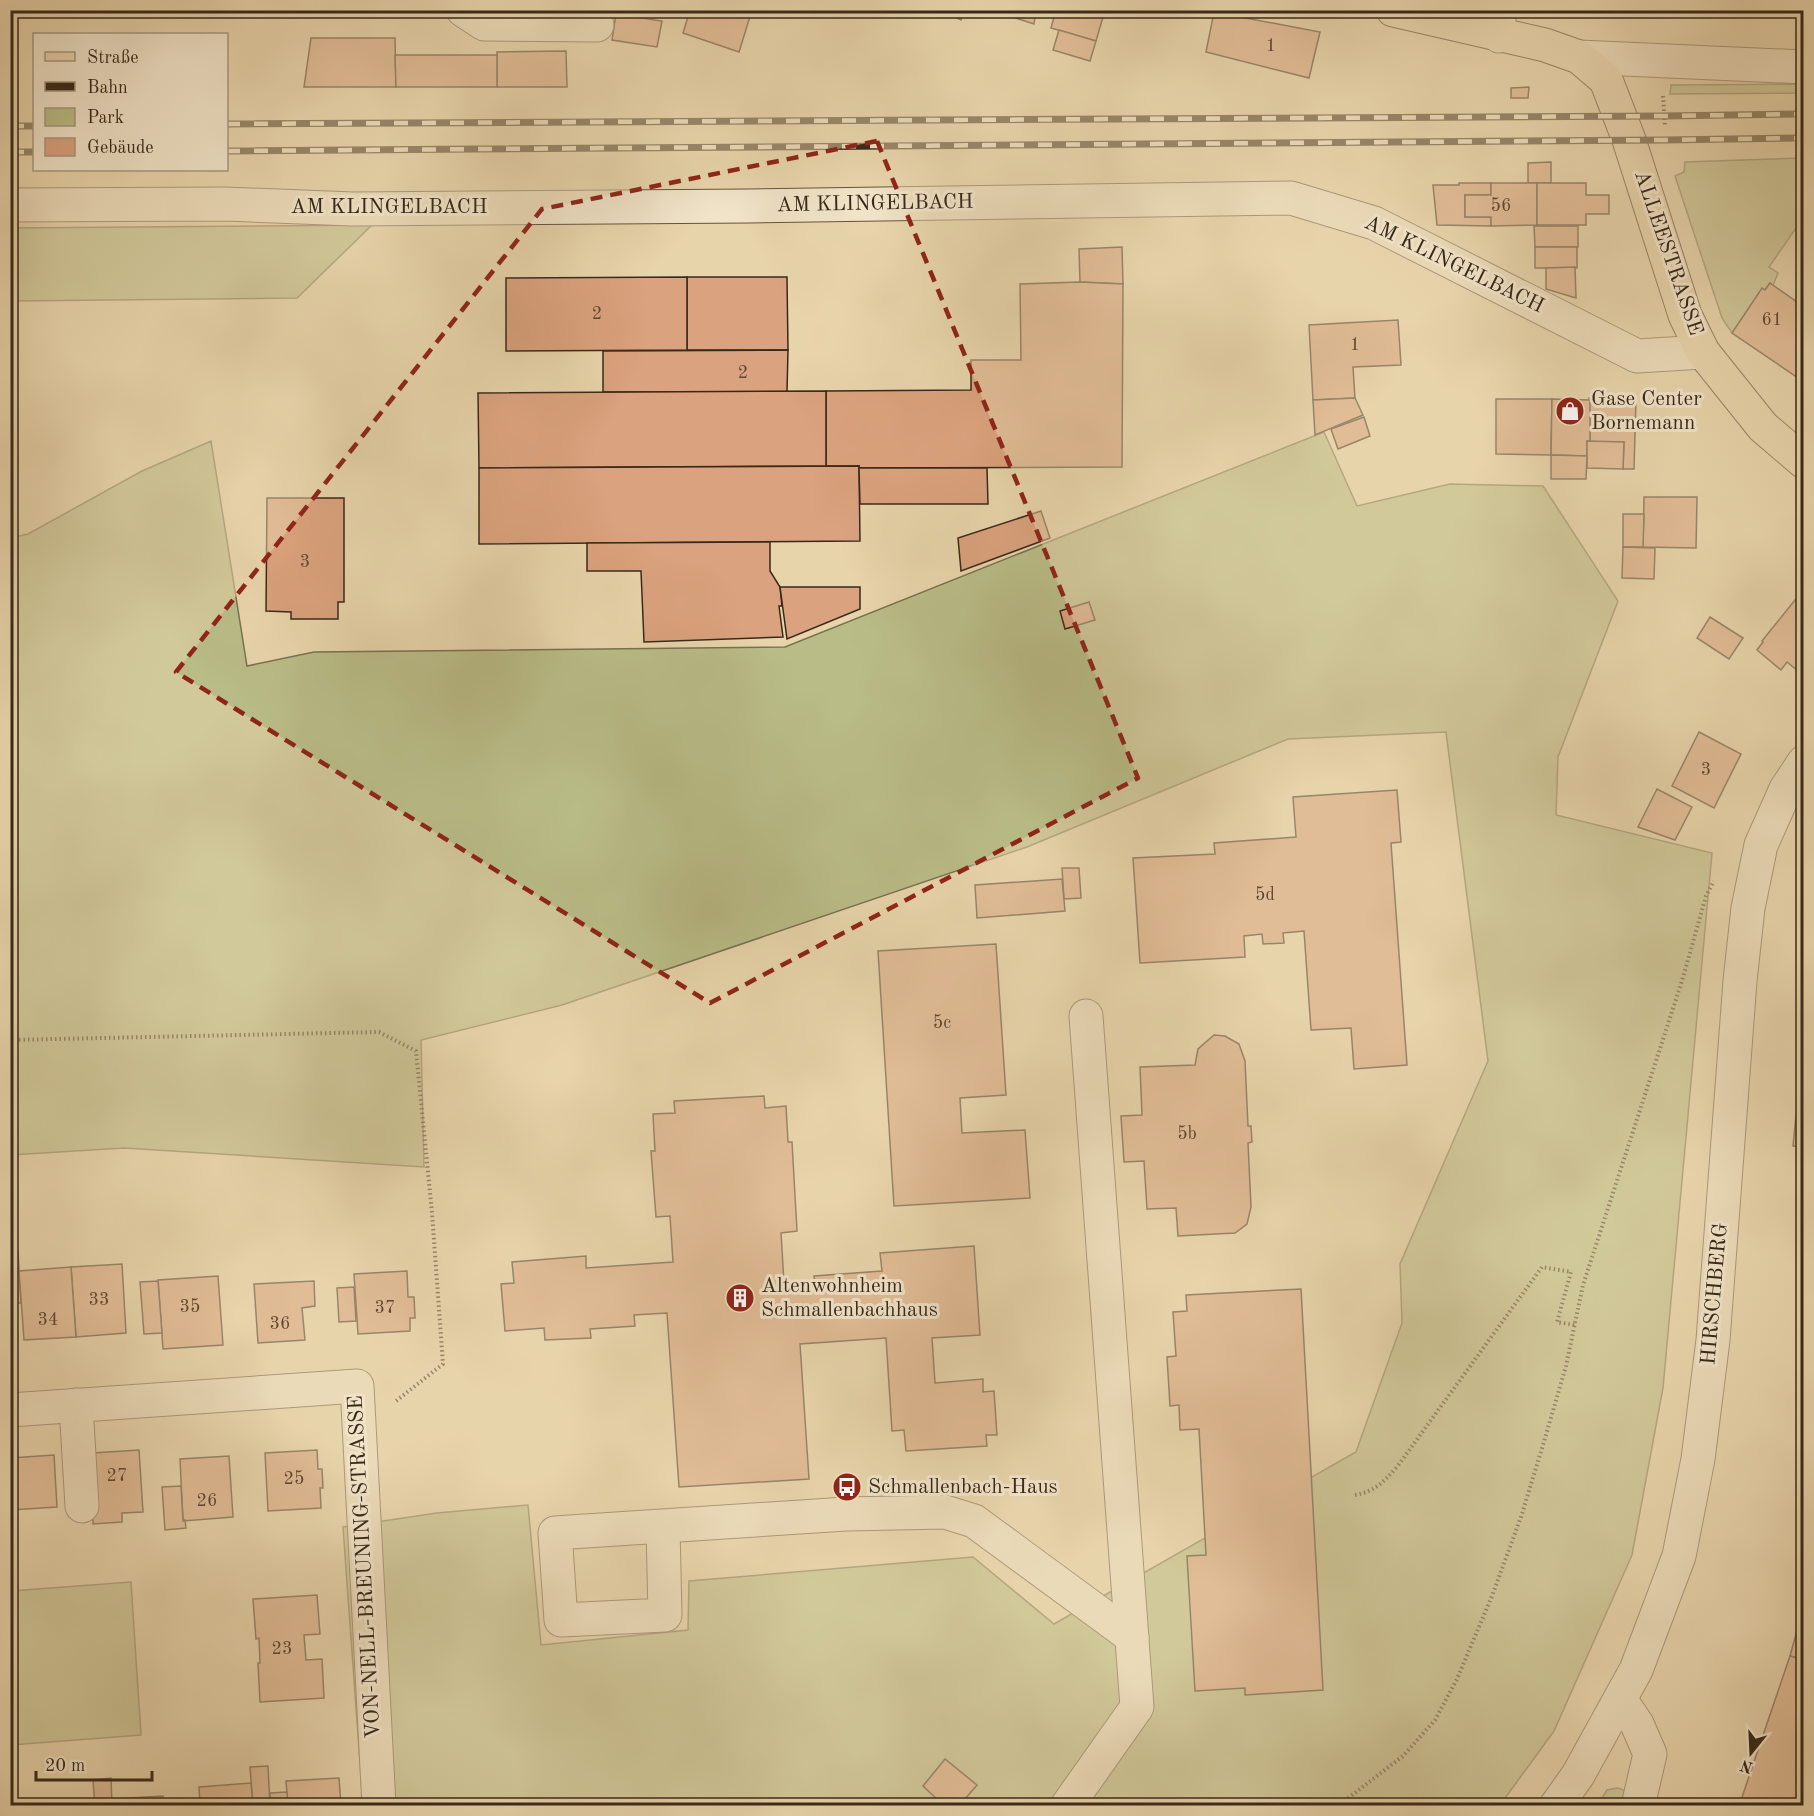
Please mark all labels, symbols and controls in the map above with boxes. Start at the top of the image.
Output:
legend [33,33,228,171]
house number: 1 [1266,37,1276,55]
text: Straße [87,49,138,67]
text: Bahn [87,79,128,97]
text: Park [87,109,124,127]
text: Gebäude [87,139,154,157]
street label: ALLEESTRASSE [1630,168,1706,338]
street label: AM KLINGELBACH [776,192,974,216]
street label: AM KLINGELBACH [291,197,487,218]
house number: 56 [1491,197,1511,215]
street label: AM KLINGELBACH [1361,212,1547,318]
house number: 2 [592,305,602,323]
house number: 61 [1762,311,1782,329]
house number: 1 [1350,336,1360,354]
house number: 2 [738,364,748,382]
place label: Gase Center Bornemann [1591,389,1702,434]
shop icon: Gase Center Bornemann [1554,395,1586,427]
house number: 3 [300,553,310,571]
house number: 3 [1701,761,1711,779]
house number: 5d [1255,886,1275,904]
house number: 5c [933,1014,951,1032]
house number: 5b [1177,1125,1197,1143]
street label: HIRSCHBERG [1698,1222,1732,1366]
place label: Altenwohnheim Schmallenbachhaus [761,1276,938,1321]
building icon: Altenwohnheim Schmallenbachhaus [724,1282,756,1314]
house number: 33 [89,1291,109,1309]
house number: 35 [180,1298,200,1316]
house number: 37 [375,1299,395,1317]
house number: 34 [38,1311,58,1329]
house number: 36 [270,1315,290,1333]
street label: VON-NELL-BREUNING-STRASSE [346,1395,384,1739]
house number: 27 [107,1467,127,1485]
house number: 25 [284,1470,304,1488]
bus stop icon: Schmallenbach-Haus [831,1471,863,1503]
place label: Schmallenbach-Haus [868,1477,1058,1498]
house number: 26 [197,1492,217,1510]
house number: 23 [272,1640,292,1658]
north arrow [1721,1723,1781,1783]
scale bar [36,1744,152,1782]
text: N [1738,1756,1755,1775]
text: 20 m [45,1757,85,1775]

